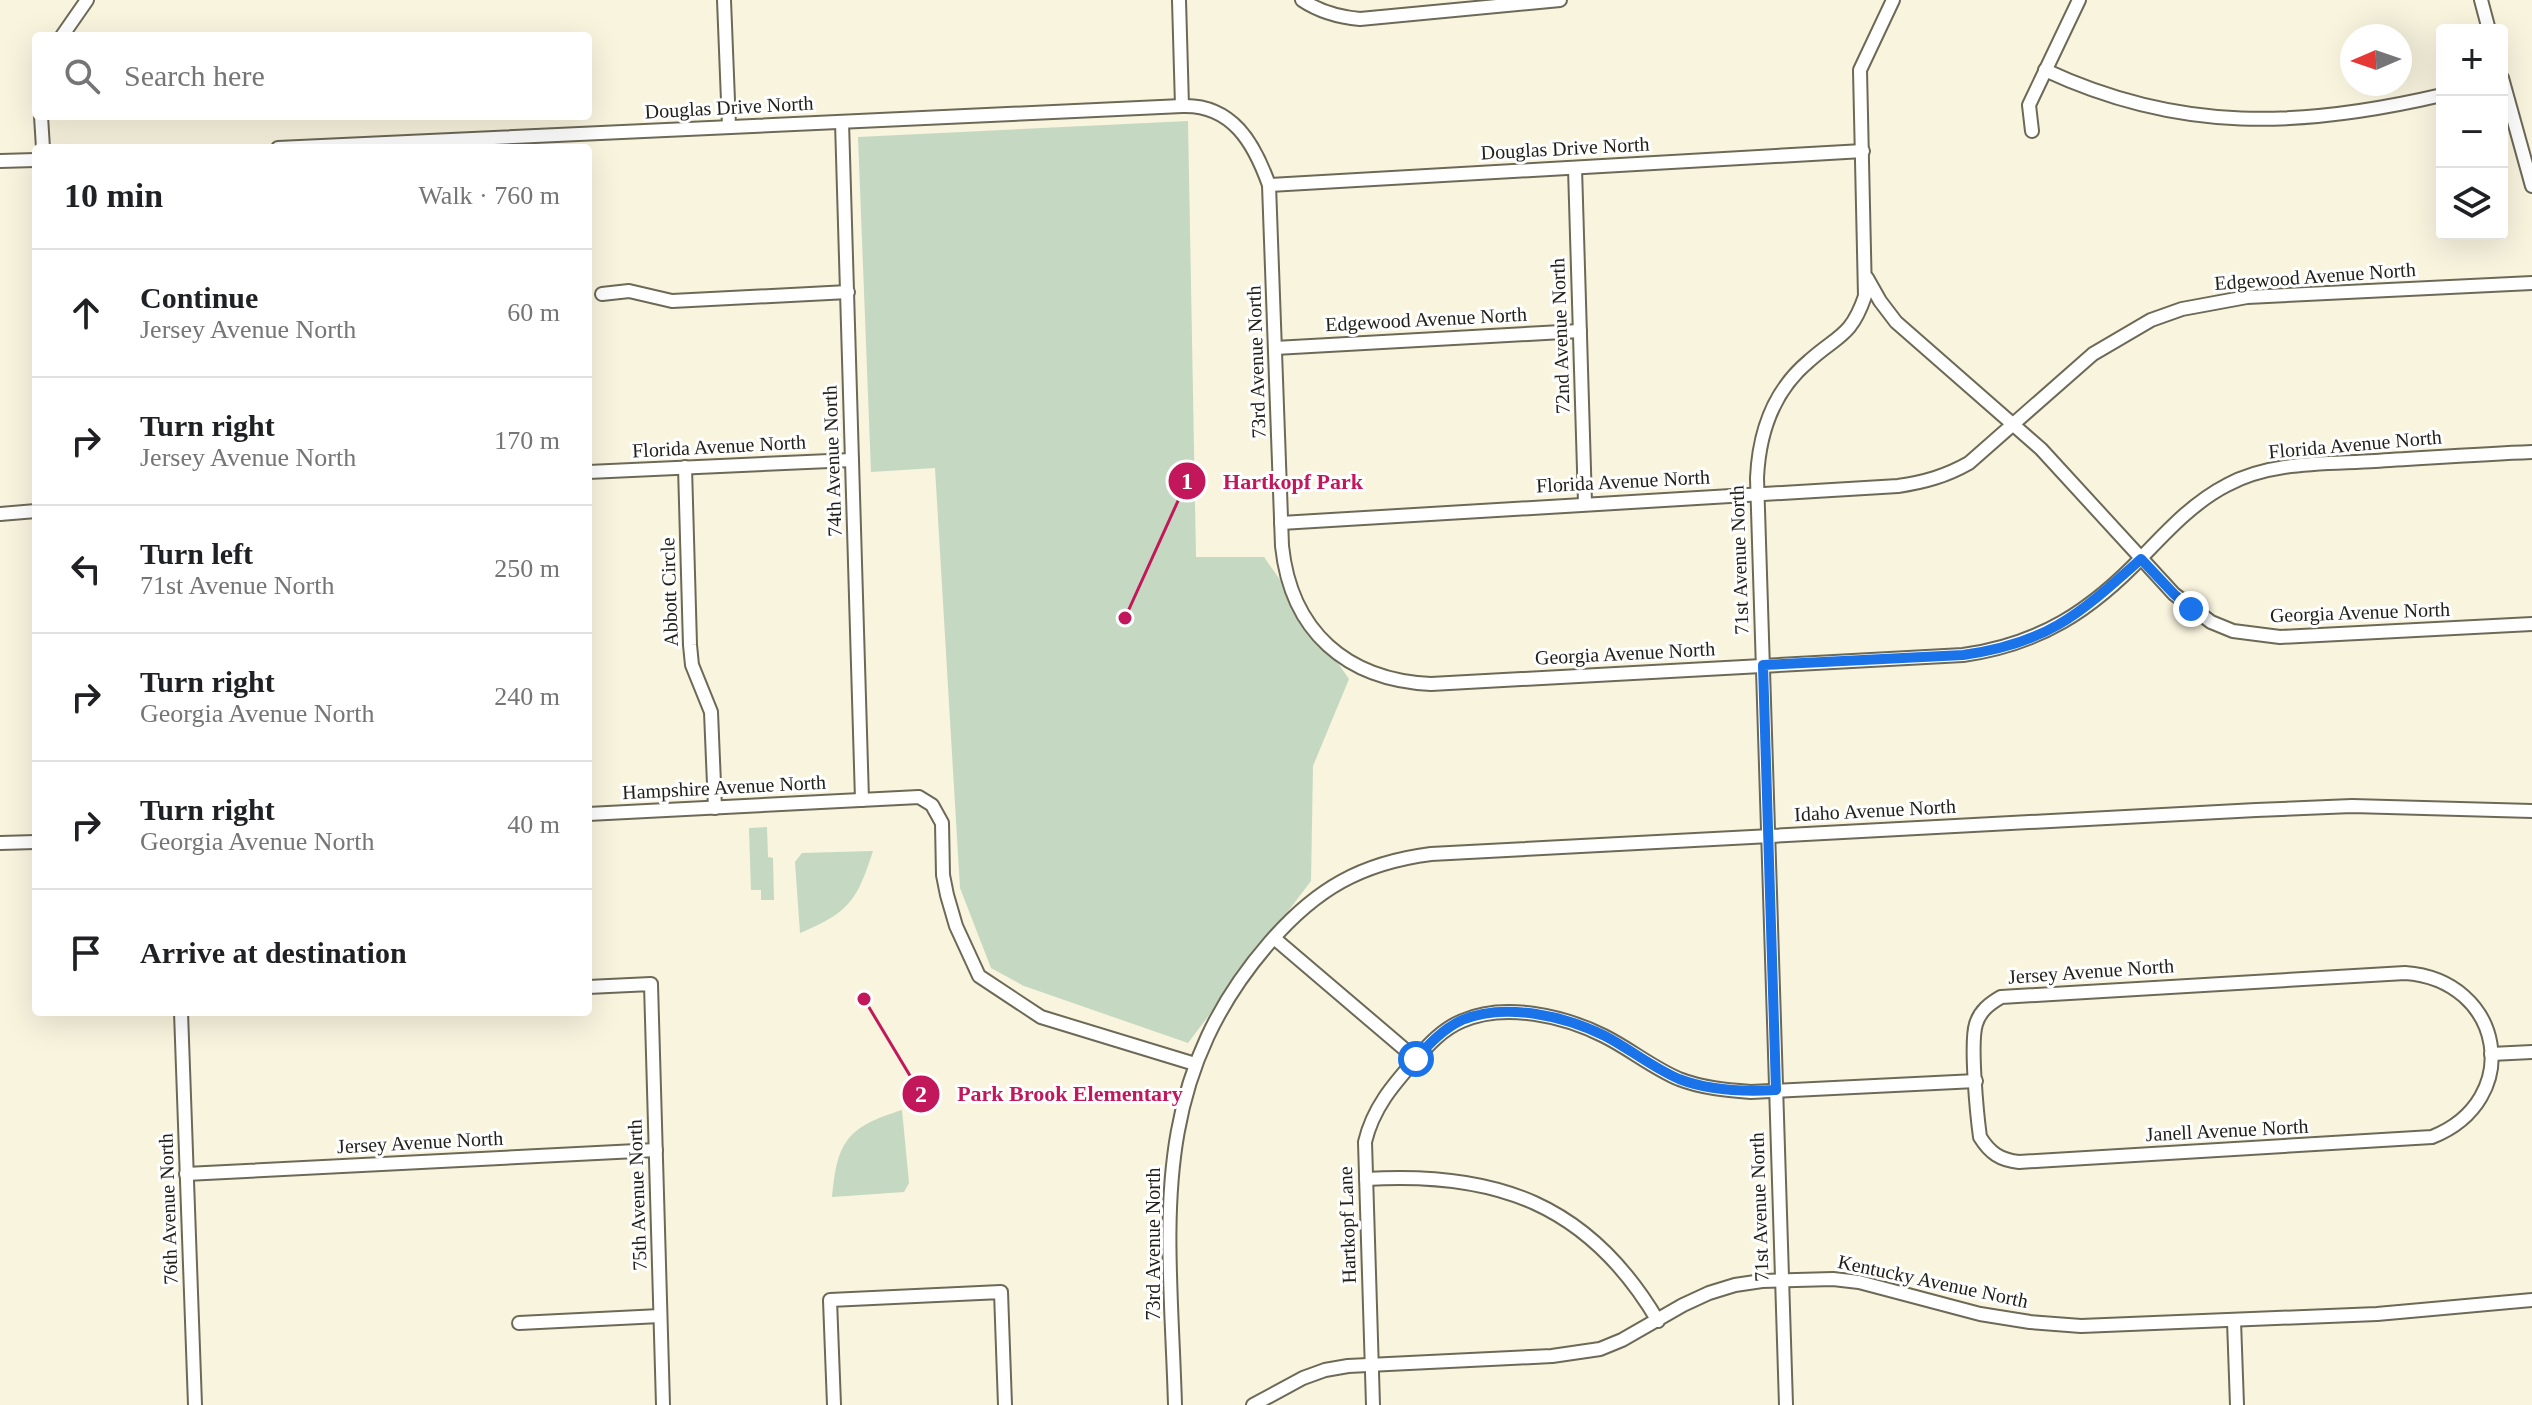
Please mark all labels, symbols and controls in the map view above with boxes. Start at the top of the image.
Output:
north arrow [2340,24,2412,96]
map controls [2436,24,2508,240]
button: + [2436,24,2508,96]
search box [32,32,592,120]
icon: search [60,54,104,98]
text: Search here [124,59,265,92]
street label: Douglas Drive North [644,92,814,123]
button: − [2436,96,2508,168]
street label: Douglas Drive North [1480,133,1650,164]
button: layers [2436,168,2508,240]
text: 10 min [64,177,163,214]
text: Walk · 760 m [418,181,560,210]
street label: 72nd Avenue North [1546,258,1574,414]
street label: Edgewood Avenue North [2214,258,2416,295]
text: Continue [140,281,258,314]
street label: 73rd Avenue North [1242,285,1270,439]
icon: ahead [64,291,108,335]
text: 60 m [507,298,560,327]
street label: Edgewood Avenue North [1325,303,1527,336]
text: Jersey Avenue North [140,315,356,344]
street label: 74th Avenue North [818,385,846,537]
text: Turn right [140,409,275,442]
icon: right [64,419,108,463]
street label: Florida Avenue North [2267,425,2443,463]
text: 170 m [494,426,560,455]
street label: Florida Avenue North [632,430,806,462]
text: Jersey Avenue North [140,443,356,472]
callout: Hartkopf Park [1167,458,1379,504]
street label: Florida Avenue North [1536,465,1710,497]
text: 1 [1181,468,1193,494]
text: Hartkopf Park [1223,469,1364,494]
street label: 71st Avenue North [1725,485,1753,635]
text: Turn left [140,537,253,570]
street label: Abbott Circle [656,537,682,647]
icon: left [64,547,108,591]
text: 250 m [494,554,560,583]
text: 71st Avenue North [140,571,335,600]
route end [2173,591,2209,627]
street label: Georgia Avenue North [2270,598,2451,627]
street label: Georgia Avenue North [1534,637,1716,670]
text: Turn right [140,665,275,698]
icon: right [64,675,108,719]
text: 240 m [494,682,560,711]
text: Georgia Avenue North [140,699,374,728]
street label: Hampshire Avenue North [622,771,827,804]
text: Turn right [140,793,275,826]
street label: Idaho Avenue North [1794,795,1956,825]
icon: right [64,803,108,847]
text: 40 m [507,810,560,839]
text: Georgia Avenue North [140,827,374,856]
icon: arrive [64,931,108,975]
text: Arrive at destination [140,936,407,969]
street label: Jersey Avenue North [2007,954,2175,989]
route start [1398,1041,1434,1077]
callout: Park Brook Elementary [901,1071,1198,1117]
text: 2 [915,1081,927,1107]
text: Park Brook Elementary [957,1081,1183,1106]
street label: Janell Avenue North [2145,1115,2309,1145]
street label: 75th Avenue North [623,1119,651,1271]
street label: Jersey Avenue North [336,1127,504,1158]
street label: 71st Avenue North [1745,1132,1773,1282]
street label: 76th Avenue North [154,1133,182,1285]
street label: Hartkopf Lane [1334,1166,1361,1284]
street label: 73rd Avenue North [1142,1168,1164,1320]
street label: Kentucky Avenue North [1836,1250,2030,1313]

